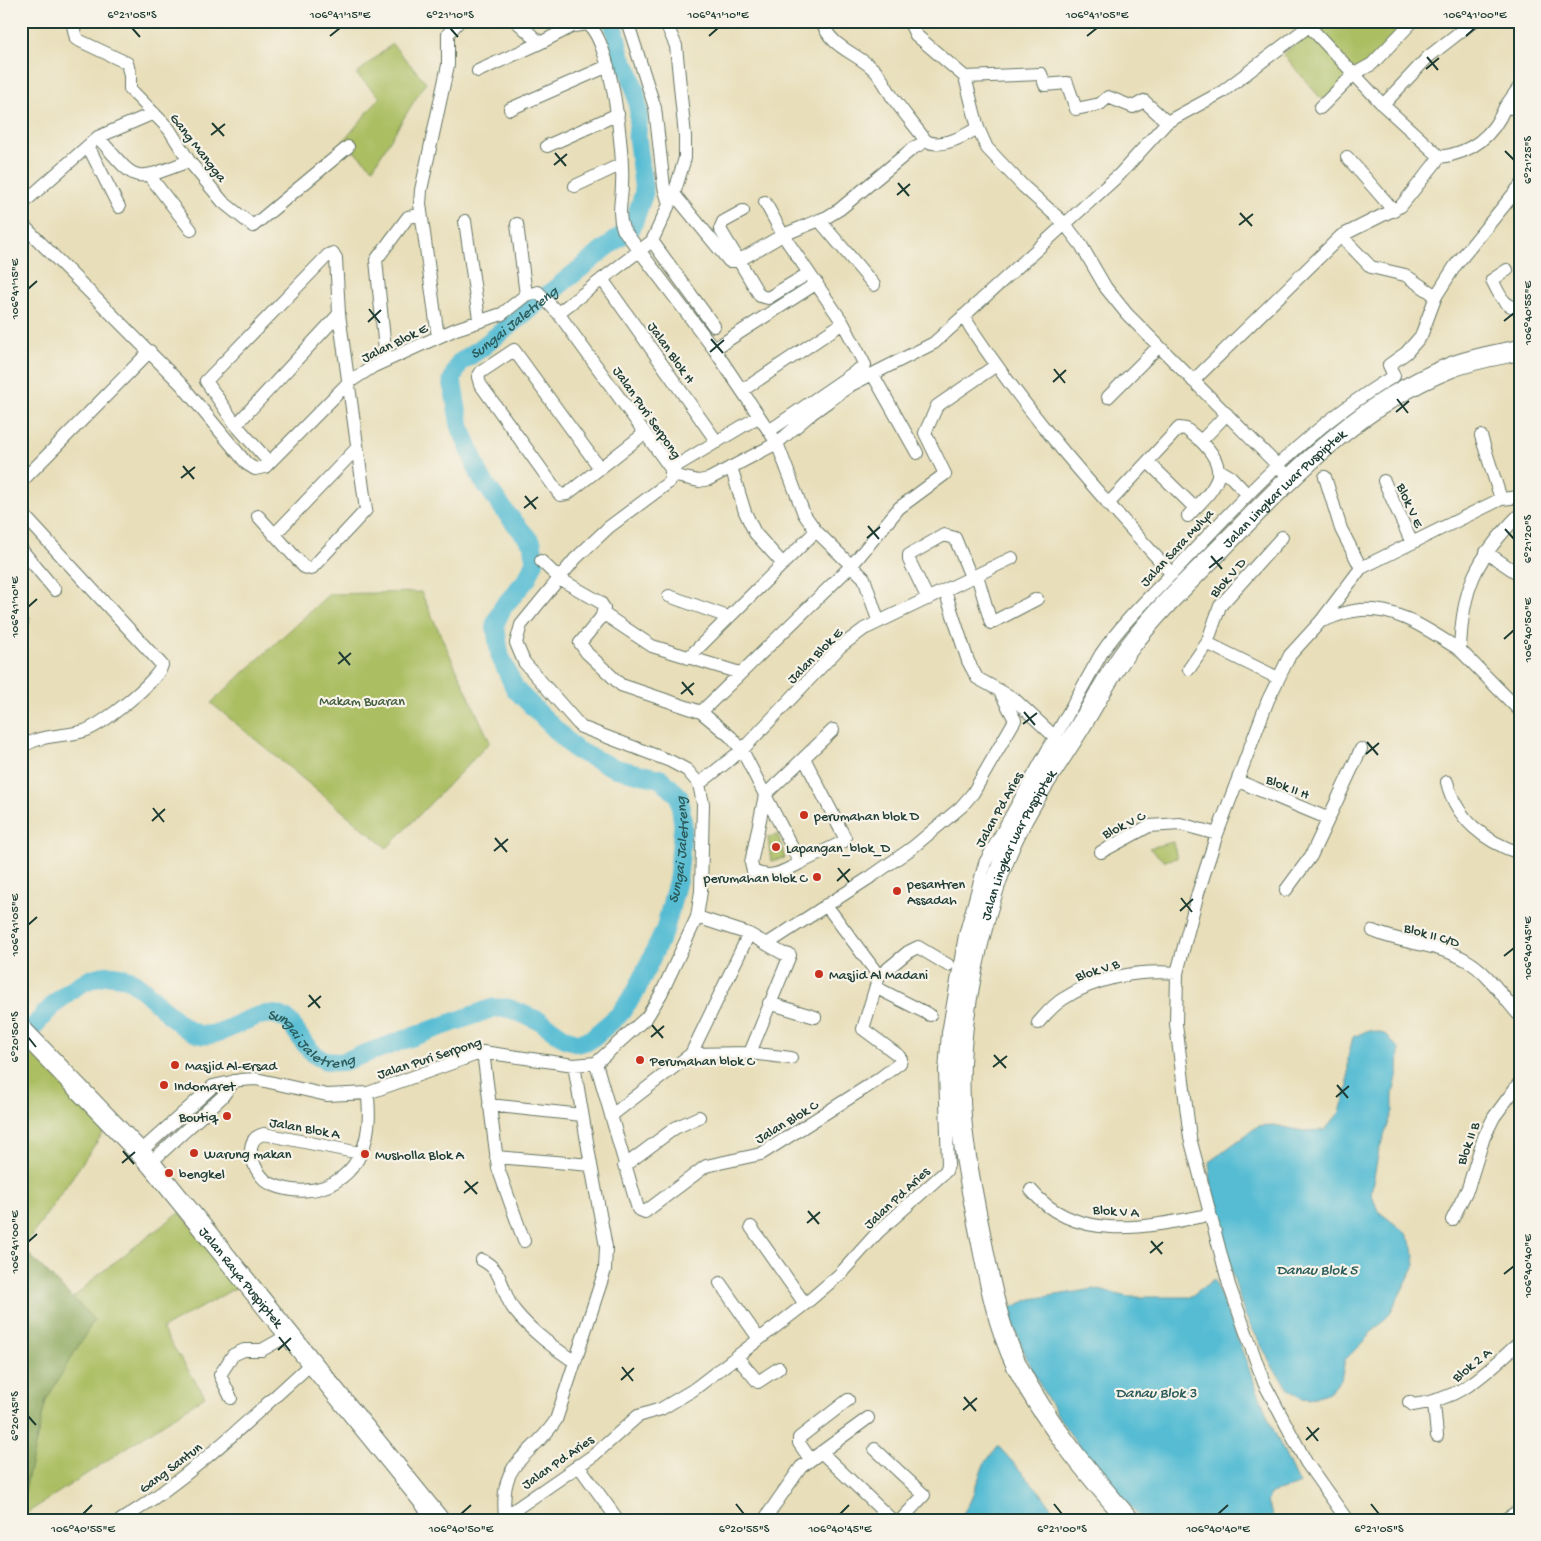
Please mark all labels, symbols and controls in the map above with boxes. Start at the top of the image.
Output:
text: 6°21'05"S [108,9,157,23]
text: 106°41'15"E [309,9,371,23]
text: 6°21'10"S [426,9,474,23]
text: 106°41'10"E [687,9,749,23]
text: 106°41'05"E [1065,9,1129,23]
text: 106°41'00"E [1443,9,1507,23]
street label: Gang Mangga [165,111,230,187]
text: 6°21'25"S [1522,136,1536,184]
text: 106°41'15"E [9,258,23,320]
text: 106°40'55"E [1522,281,1536,346]
water label: Sungai Jaletreng [467,282,563,364]
street label: Jalan Blok H [643,319,698,388]
street label: Jalan Blok E [359,320,432,368]
street label: Jalan Puri Serpong [608,364,684,463]
street label: Jalan Lingkar Luar Puspiptek [1220,426,1352,552]
street label: Blok V E [1391,480,1427,532]
street label: Jalan Sara Mulya [1137,505,1219,591]
text: 6°21'20"S [1522,514,1536,563]
street label: Blok V D [1206,555,1251,603]
text: 106°41'10"E [9,576,23,638]
text: 106°40'50"E [1522,597,1536,663]
street label: Jalan Blok E [784,624,848,688]
park label: Makam Buaran [319,694,405,711]
street label: Jalan Lingkar Luar Puspiptek [978,766,1062,923]
street label: Jalan Pd Aries [972,769,1028,851]
street label: Blok II H [1262,772,1312,805]
water label: Sungai Jaletreng [665,794,694,905]
street label: Blok V C [1099,808,1150,844]
marker: perumahan blok D [798,809,810,821]
place label: perumahan blok D [813,809,920,826]
marker: Lapangan_blok_D [770,841,782,853]
place label: Lapangan_blok_D [786,841,891,858]
place label: perumahan blok C [703,871,808,888]
marker: perumahan blok C [811,871,823,883]
place label: pesantren Assadah [906,877,966,910]
marker: pesantren Assadah [891,885,903,897]
text: 106°41'05"E [9,893,23,957]
text: 106°40'45"E [1522,916,1536,981]
street label: Blok II C/D [1401,920,1462,953]
street label: Blok V B [1073,956,1123,987]
marker: Masjid Al Madani [813,968,825,980]
place label: Masjid Al Madani [829,968,928,985]
water label: Sungai Jaletreng [267,1007,359,1073]
text: 6°20'50"S [9,1011,23,1062]
street label: Jalan Puri Serpong [375,1034,484,1084]
marker: Perumahan blok C [634,1054,646,1066]
place label: Perumahan blok C [649,1054,756,1071]
marker: Masjid Al-Ersad [169,1059,181,1071]
place label: Masjid Al-Ersad [185,1059,279,1076]
marker: Indomaret [158,1079,170,1091]
place label: Indomaret [174,1079,236,1096]
street label: Jalan Blok C [753,1097,823,1149]
place label: Boutiq [178,1110,220,1127]
marker: Boutiq [221,1110,233,1122]
street label: Jalan Blok A [268,1115,342,1144]
street label: Blok II B [1453,1119,1485,1168]
marker: Warung makan [188,1147,200,1159]
place label: Warung makan [204,1147,292,1164]
marker: Musholla Blok A [359,1148,371,1160]
place label: Musholla Blok A [375,1148,465,1165]
street label: Jalan Pd Aries [861,1163,935,1234]
marker: bengkel [163,1167,175,1179]
place label: bengkel [179,1167,225,1184]
street label: Blok V A [1091,1202,1140,1223]
text: 106°41'00"E [9,1210,23,1274]
street label: Jalan Raya Puspiptek [194,1224,287,1333]
text: 106°40'40"E [1522,1234,1536,1299]
water label: Danau Blok 5 [1276,1262,1359,1280]
street label: Blok 2 A [1449,1345,1496,1387]
water label: Danau Blok 3 [1116,1385,1197,1403]
text: 6°20'45"S [9,1391,23,1441]
street label: Jalan Pd Aries [519,1432,598,1494]
street label: Gang Santun [137,1440,207,1498]
text: 106°40'55"E [50,1523,115,1537]
text: 106°40'50"E [428,1523,494,1537]
text: 6°20'55"S [719,1523,770,1537]
text: 106°40'45"E [807,1523,872,1537]
text: 6°21'00"S [1037,1523,1087,1537]
text: 106°40'40"E [1185,1523,1250,1537]
text: 6°21'05"S [1355,1523,1404,1537]

